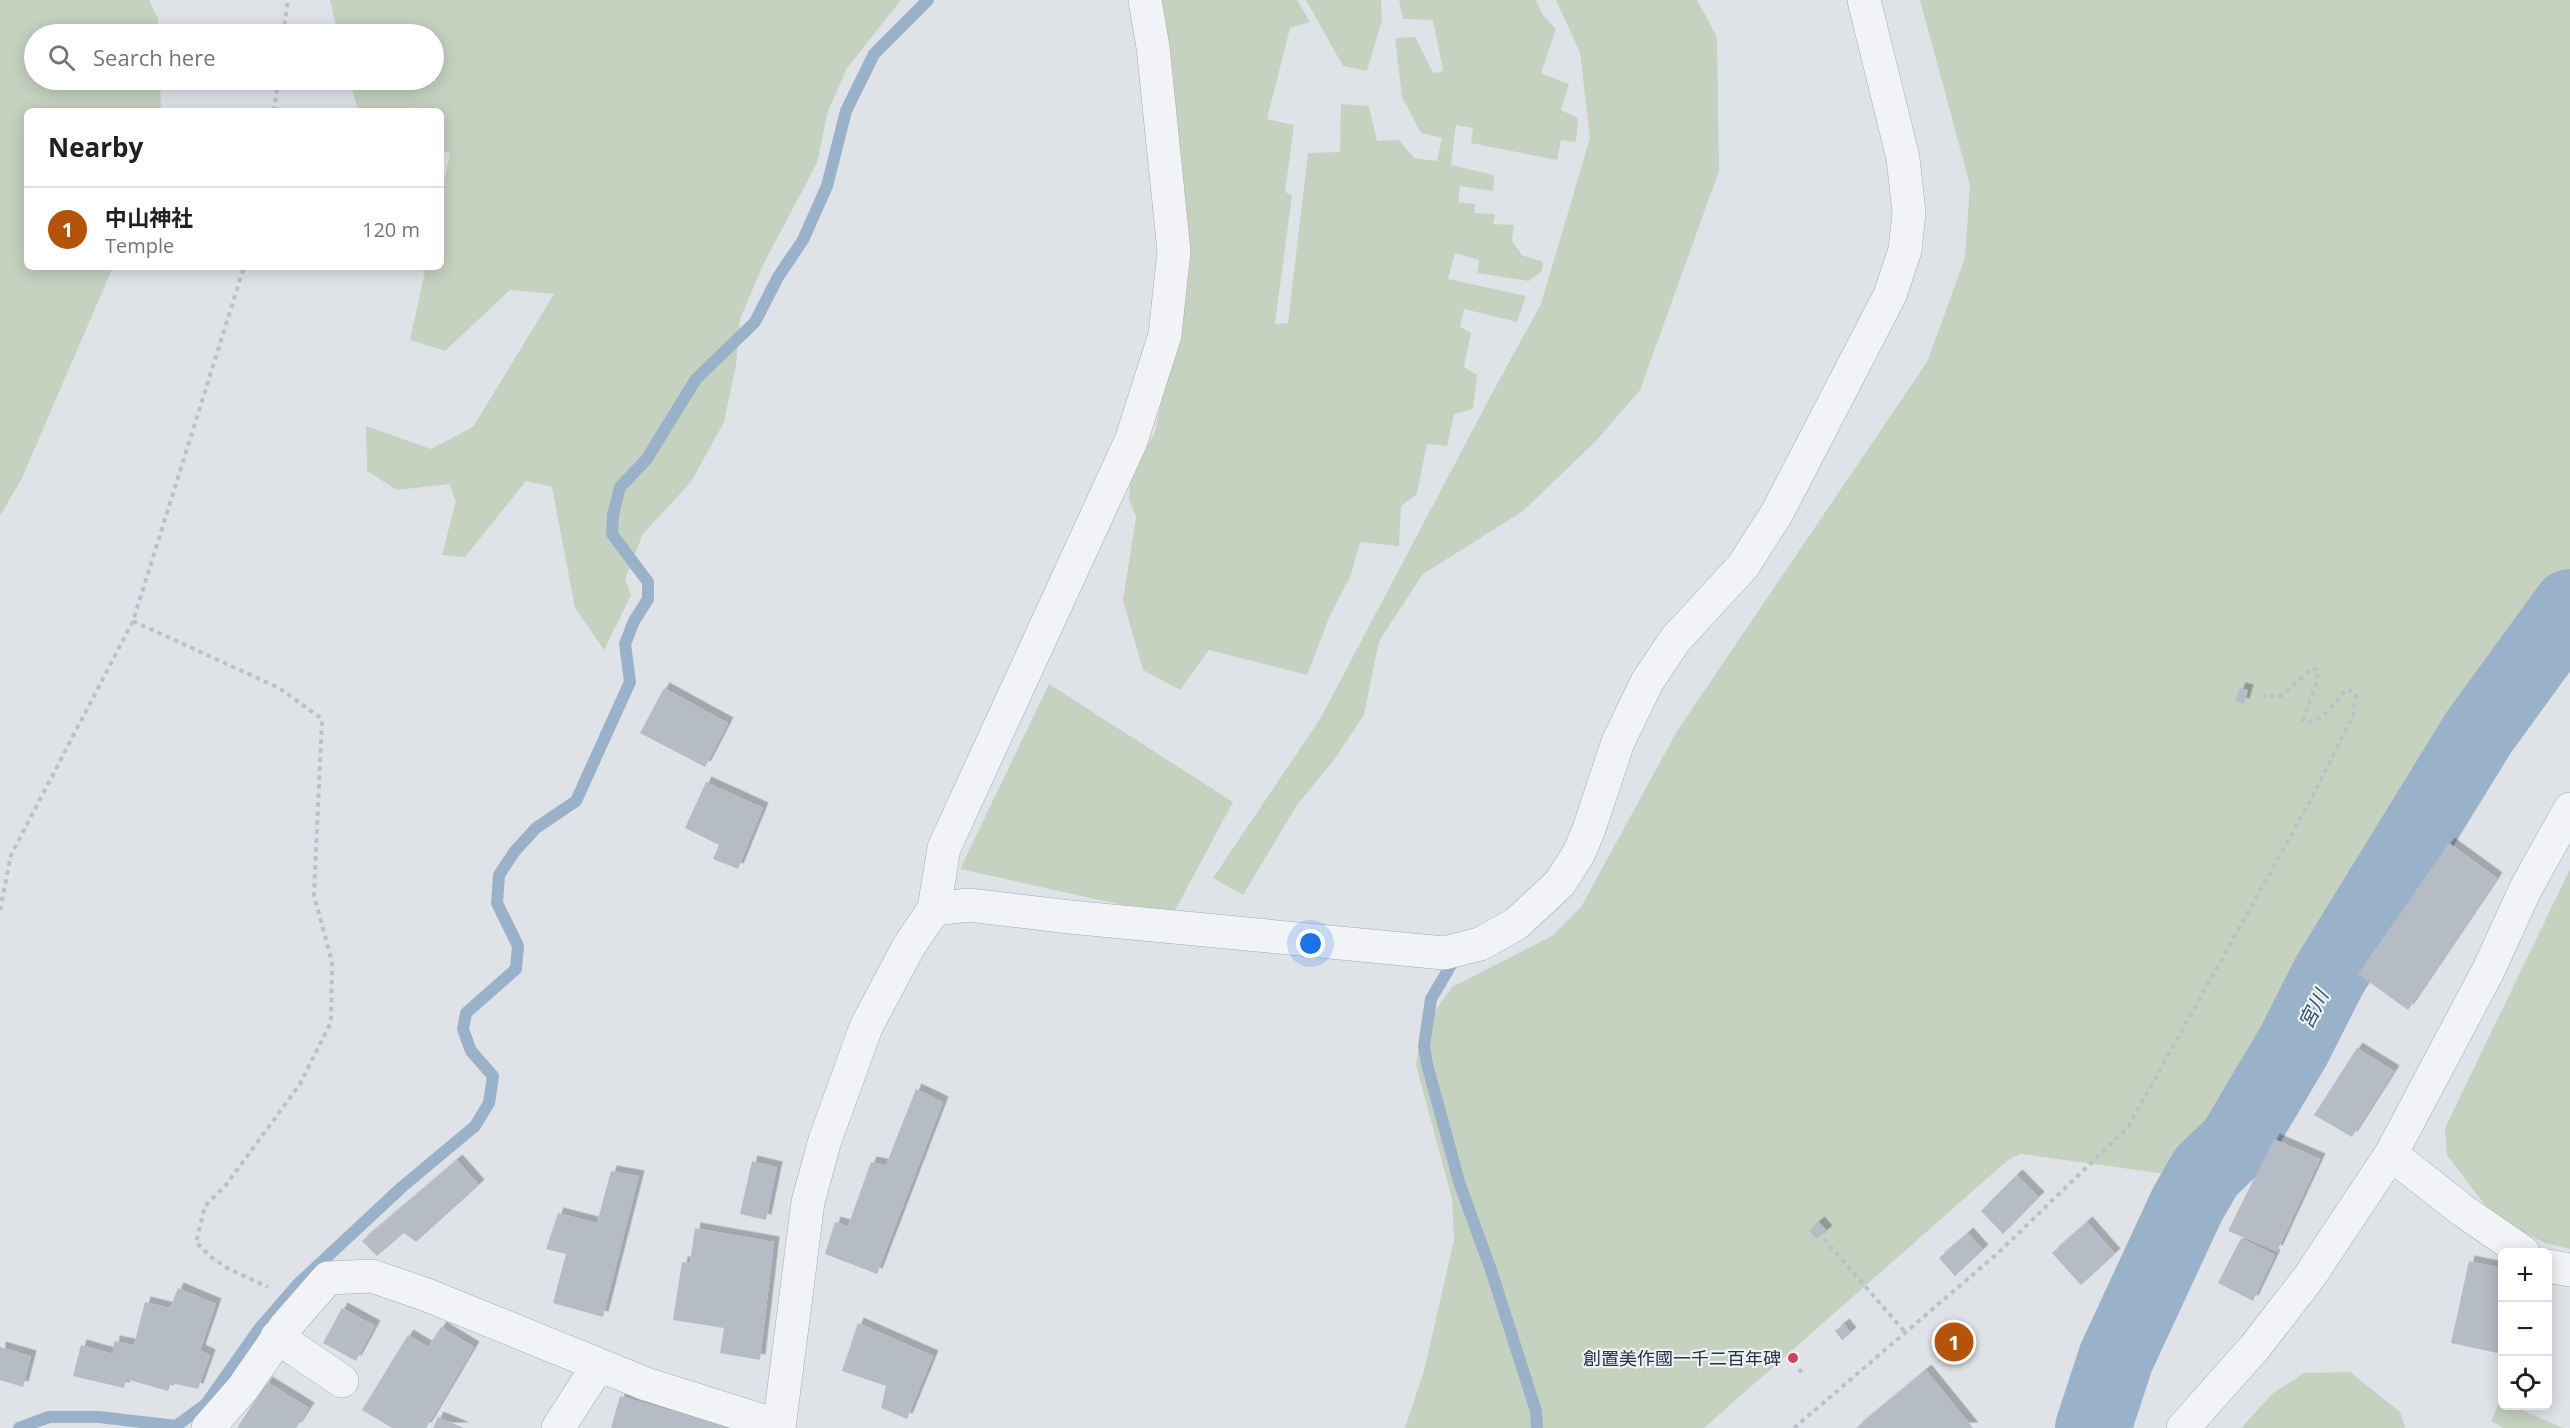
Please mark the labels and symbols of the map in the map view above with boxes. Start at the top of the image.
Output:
your location [1296,929,1325,958]
water label: 宮川 [2292,983,2335,1033]
pin: 1 [1934,1320,1974,1364]
place label: 創置美作國一千二百年碑 [1583,1346,1781,1370]
marker: 創置美作國一千二百年碑 [1786,1351,1800,1365]

